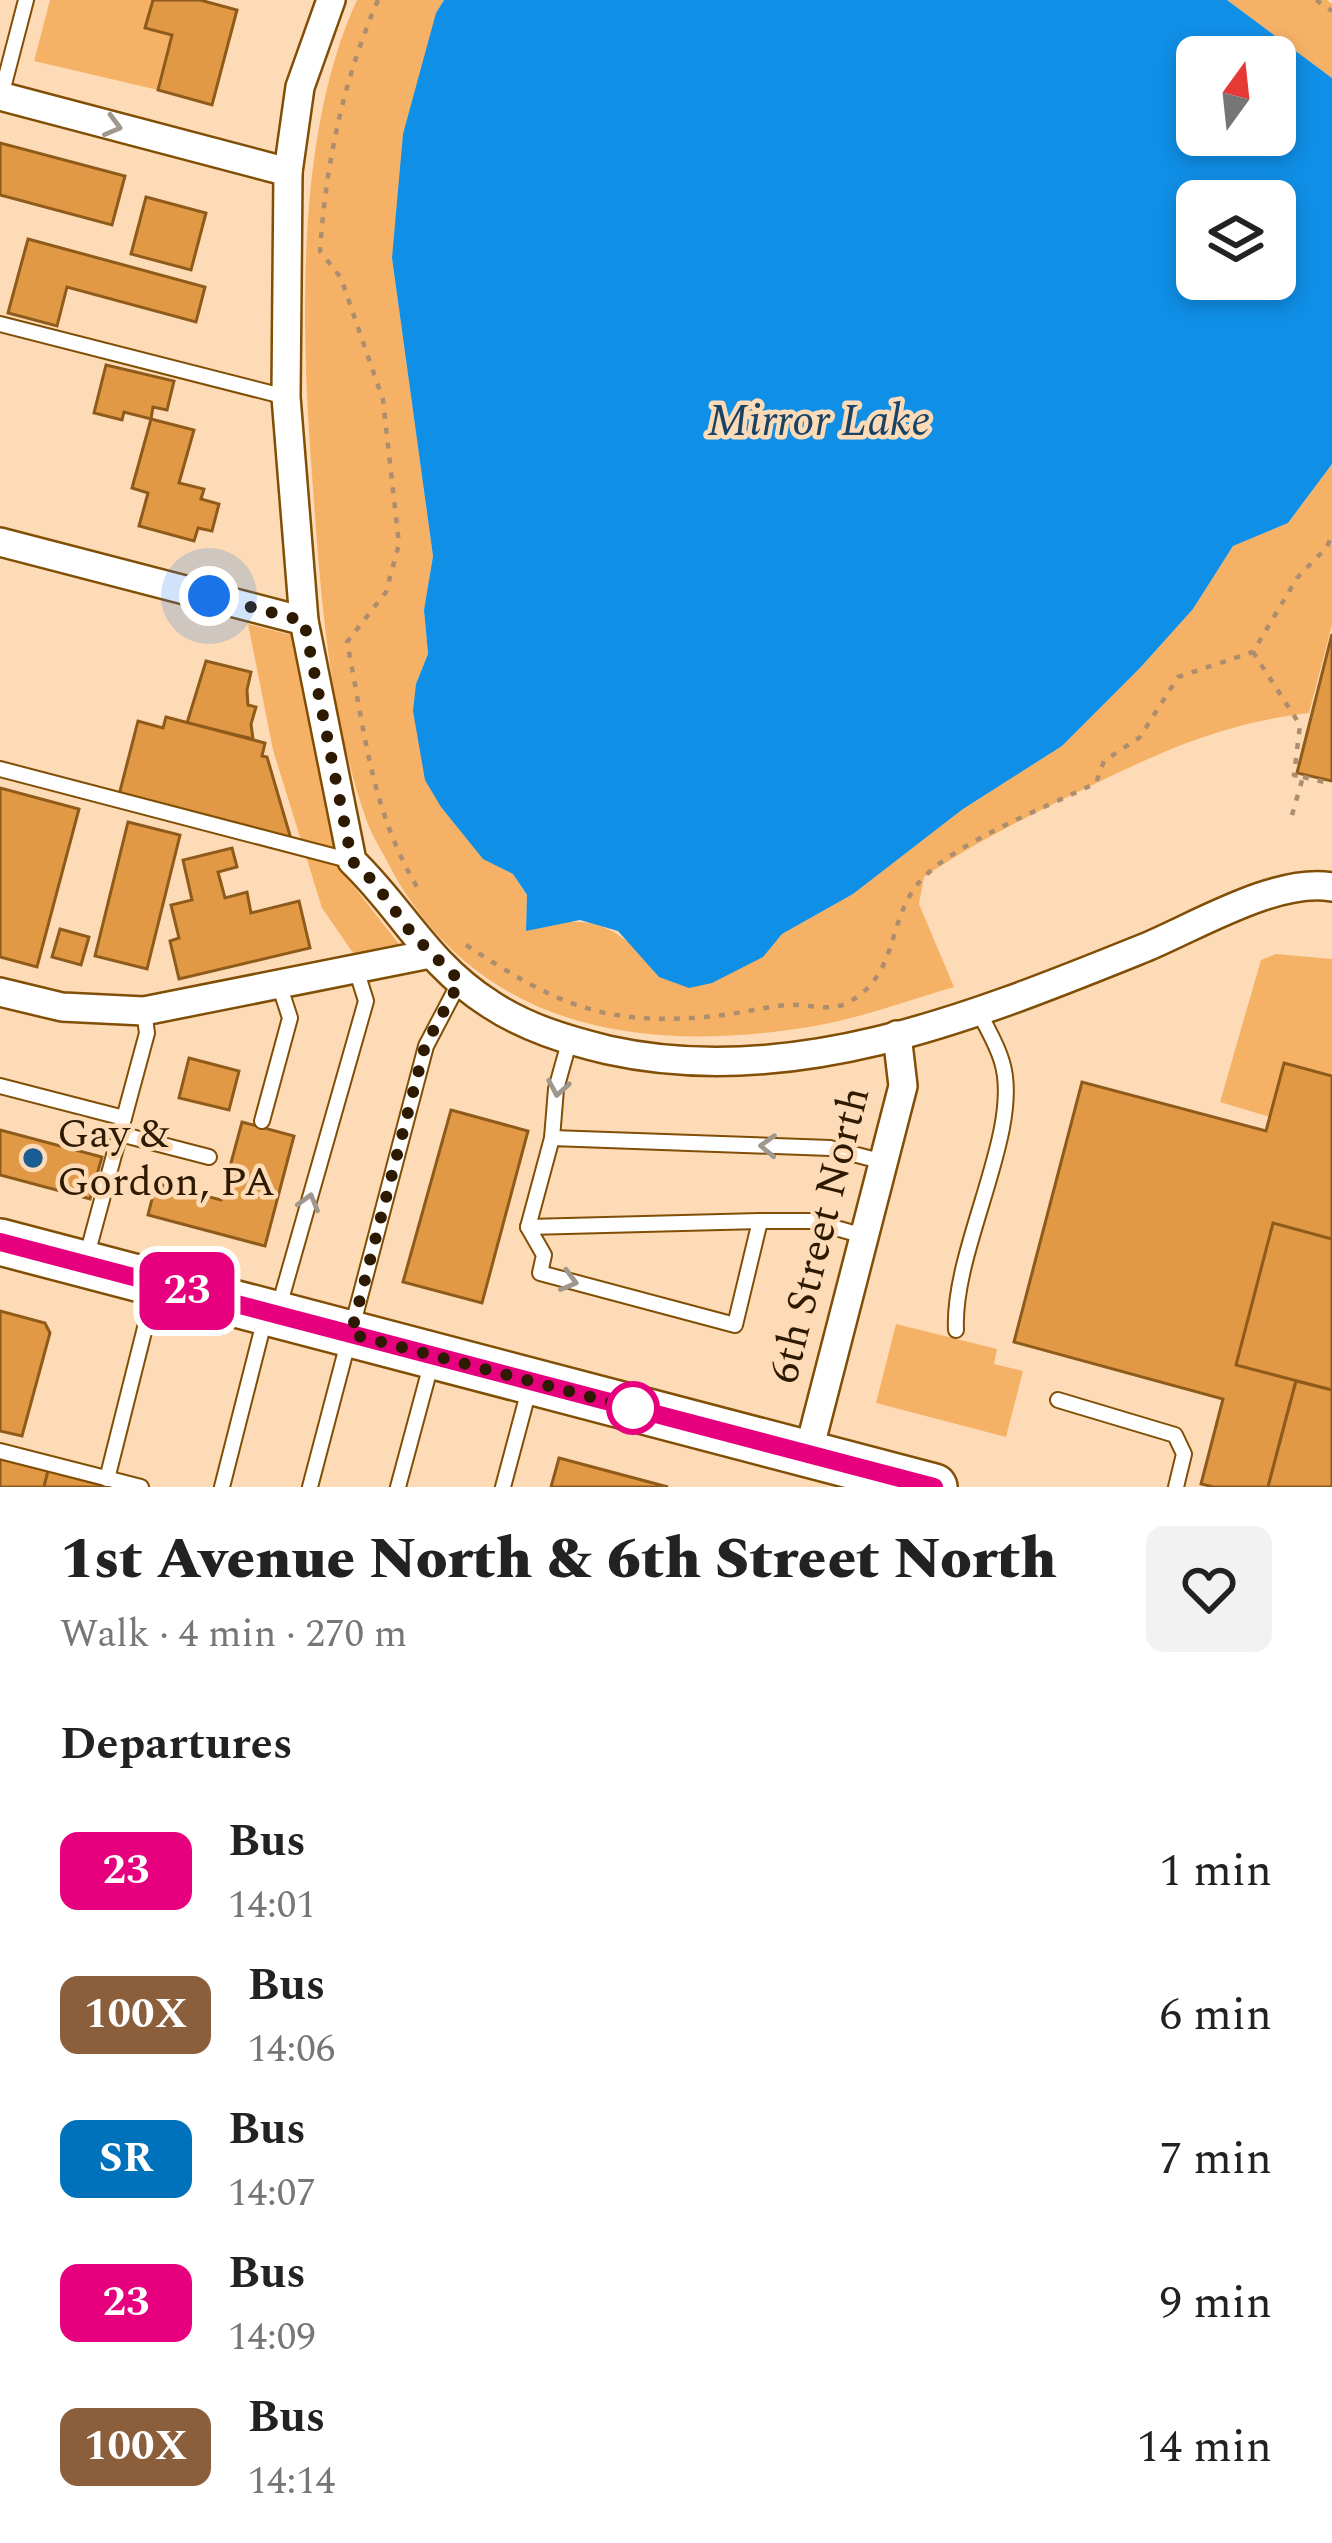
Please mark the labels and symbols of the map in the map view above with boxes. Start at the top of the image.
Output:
north arrow [1176,36,1296,156]
one-way arrow [102,111,123,136]
water label: Mirror Lake [707,387,931,456]
your location [179,566,239,626]
one-way arrow [547,1078,572,1098]
street label: 6th Street North [753,1080,887,1390]
place label: Gay & Gordon, PA [57,1103,275,1214]
one-way arrow [758,1133,777,1159]
marker: Gay & Gordon, PA [20,1145,46,1171]
one-way arrow [295,1192,320,1213]
line badge: 23 [133,1252,241,1330]
one-way arrow [558,1266,579,1291]
unlabelled marker [608,1383,658,1433]

